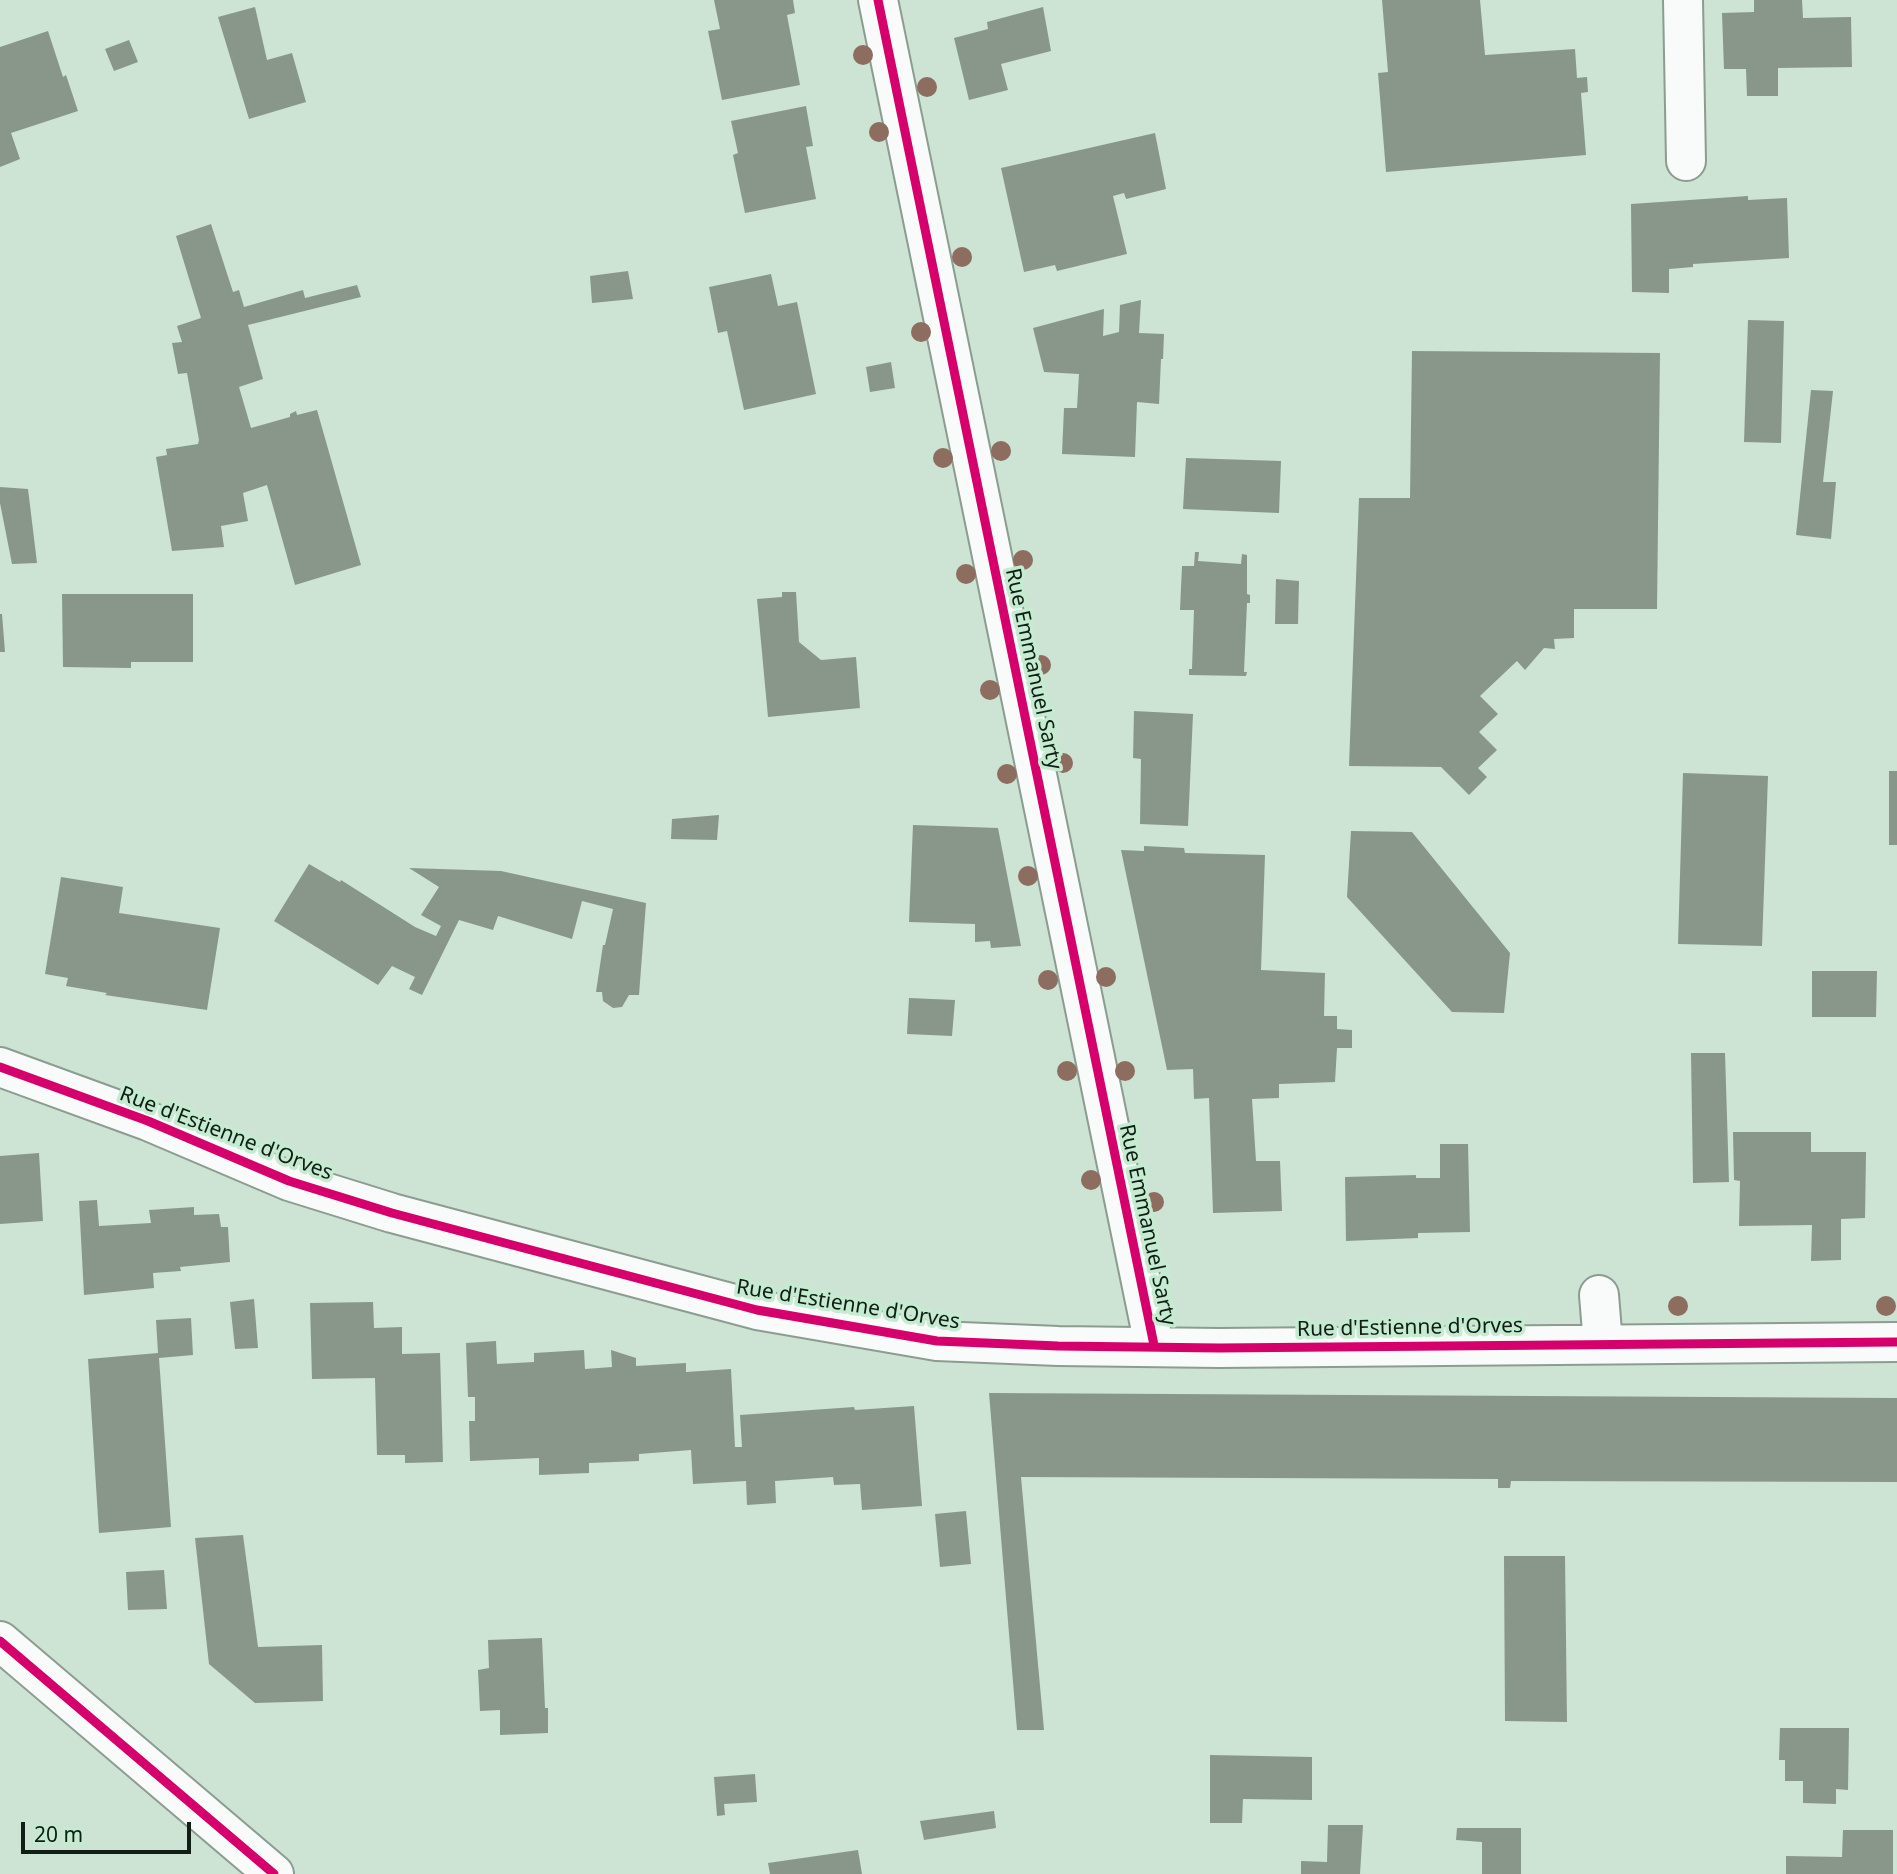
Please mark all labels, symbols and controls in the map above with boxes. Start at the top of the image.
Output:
street label: Rue Emmanuel Sarty [999,566,1067,772]
street label: Rue d'Estienne d'Orves [116,1082,336,1186]
street label: Rue Emmanuel Sarty [1113,1122,1181,1328]
street label: Rue d'Estienne d'Orves [734,1275,962,1335]
street label: Rue d'Estienne d'Orves [1297,1313,1523,1343]
scale bar [24,1808,194,1852]
text: 20 m [34,1820,83,1848]

